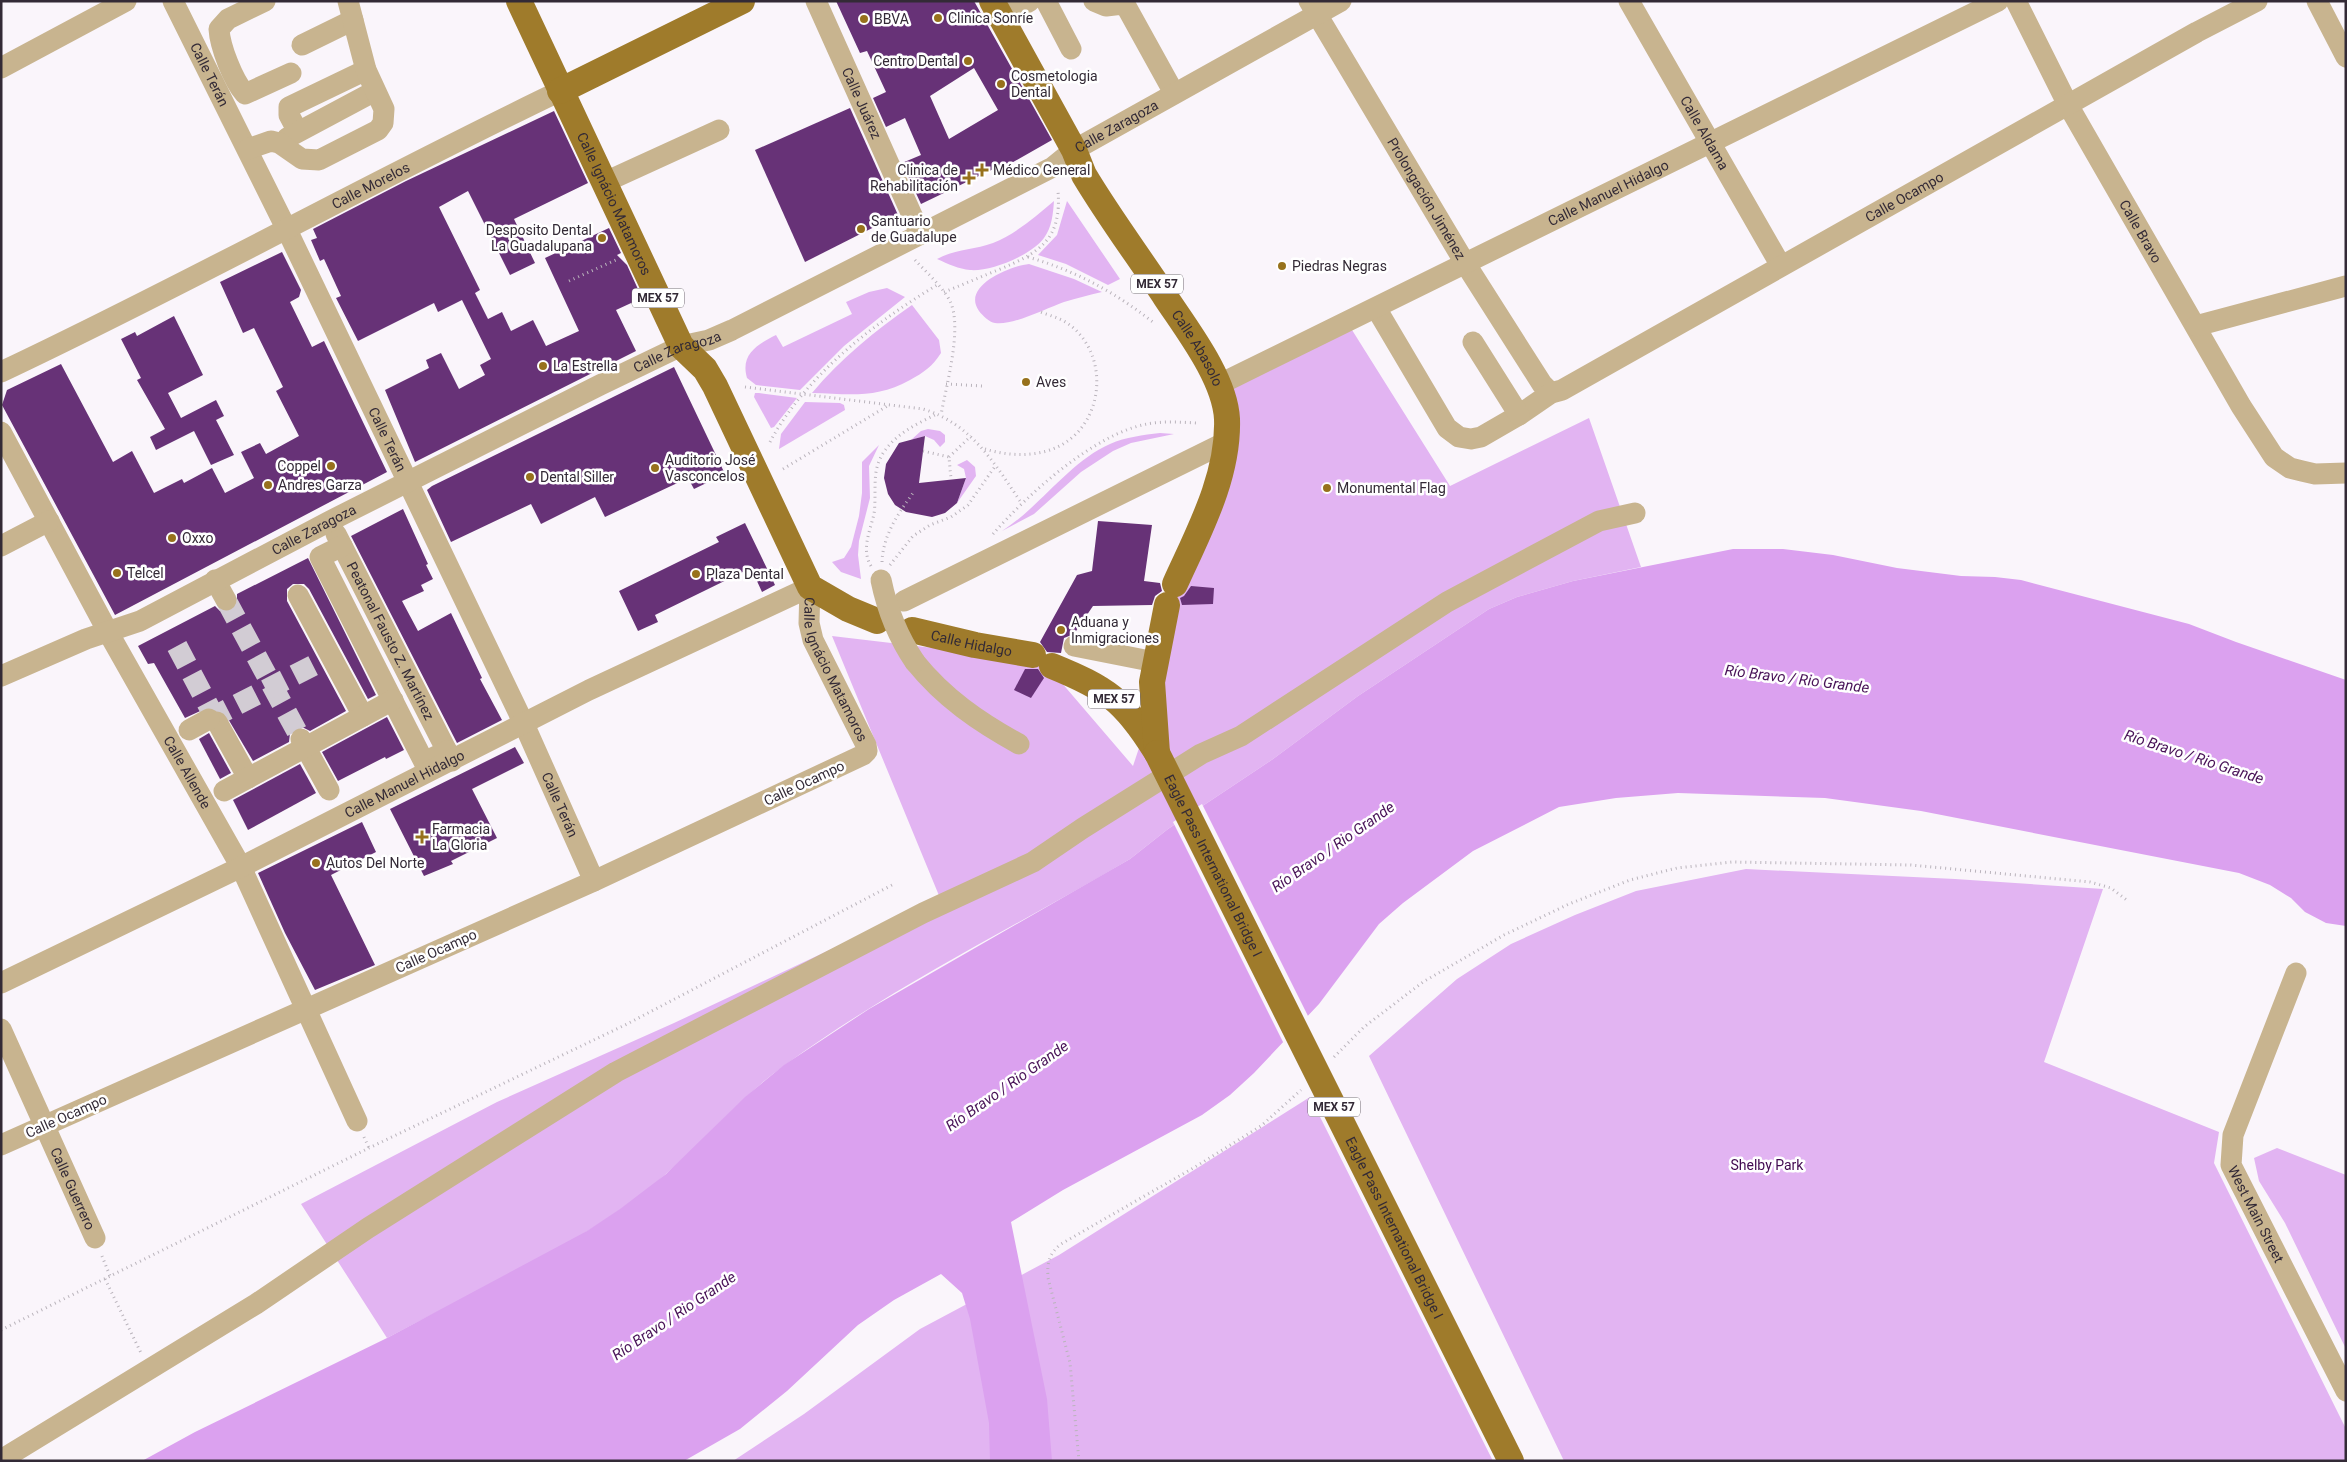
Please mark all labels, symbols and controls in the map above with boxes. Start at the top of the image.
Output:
place label: Clinica Sonríe [948,10,1033,26]
place label: BBVA [874,11,909,27]
marker: Clinica Sonríe [932,12,944,24]
marker: BBVA [858,13,870,25]
street label: Calle Terán [187,40,232,109]
place label: Centro Dental [873,53,958,69]
marker: Centro Dental [962,55,974,67]
street label: Calle Juárez [839,65,885,141]
place label: Cosmetologia Dental [1011,68,1098,100]
marker: Cosmetologia Dental [995,78,1007,90]
street label: Calle Aldama [1677,93,1732,173]
street label: Calle Zaragoza [1072,97,1161,156]
street label: Calle Ignácio Matamoros [574,130,655,278]
street label: Prolongación Jiménez [1384,135,1469,262]
street label: Calle Manuel Hidalgo [1545,156,1671,229]
street label: Calle Morelos [329,159,412,212]
place label: Clinica de Rehabilitación [870,162,958,194]
place label: Médico General [993,162,1090,178]
marker: Médico General [975,163,989,177]
street label: Calle Ocampo [1862,169,1946,225]
marker: Clinica de Rehabilitación [962,171,976,185]
street label: Calle Bravo [2116,197,2165,266]
place label: Santuario de Guadalupe [871,213,957,245]
place label: Desposito Dental La Guadalupana [486,222,592,254]
marker: Santuario de Guadalupe [855,223,867,235]
marker: Desposito Dental La Guadalupana [596,232,608,244]
place label: Piedras Negras [1292,258,1387,274]
marker: Piedras Negras [1276,260,1288,272]
road number: MEX 57 [1131,274,1183,294]
road number: MEX 57 [632,288,684,308]
street label: Calle Abasolo [1168,307,1226,388]
street label: Calle Zaragoza [631,328,723,376]
place label: La Estrella [553,358,618,374]
marker: La Estrella [537,360,549,372]
place label: Aves [1036,374,1066,390]
marker: Aves [1020,376,1032,388]
street label: Calle Terán [365,405,410,474]
place label: Auditorio José Vasconcelos [665,452,755,484]
place label: Coppel [277,458,321,474]
marker: Coppel [325,460,337,472]
marker: Auditorio José Vasconcelos [649,462,661,474]
place label: Dental Siller [540,469,614,485]
marker: Dental Siller [524,471,536,483]
place label: Andres Garza [278,477,362,493]
marker: Andres Garza [262,479,274,491]
place label: Monumental Flag [1337,480,1446,496]
marker: Monumental Flag [1321,482,1333,494]
street label: Calle Zaragoza [269,501,359,558]
place label: Oxxo [182,530,213,546]
marker: Oxxo [166,532,178,544]
street label: Peatonal Fausto Z. Martínez [344,559,438,723]
place label: Telcel [127,565,164,581]
place label: Plaza Dental [706,566,784,582]
marker: Telcel [111,567,123,579]
marker: Plaza Dental [690,568,702,580]
street label: Calle Ignácio Matamoros [801,597,871,744]
place label: Aduana y Inmigraciones [1071,614,1159,646]
marker: Aduana y Inmigraciones [1055,624,1067,636]
street label: Calle Hidalgo [929,627,1013,659]
water label: Río Bravo / Rio Grande [1724,661,1871,697]
road number: MEX 57 [1088,690,1140,709]
water label: Río Bravo / Rio Grande [2122,726,2266,788]
street label: Calle Allende [160,733,214,811]
street label: Calle Manuel Hidalgo [342,747,467,821]
street label: Calle Ocampo [761,757,847,809]
street label: Calle Terán [539,770,581,839]
street label: Eagle Pass International Bridge I [1161,772,1266,959]
water label: Río Bravo / Rio Grande [1268,798,1398,896]
place label: Farmacia La Gloria [432,821,490,853]
marker: Farmacia La Gloria [416,831,428,843]
place label: Autos Del Norte [326,855,424,871]
marker: Autos Del Norte [310,857,322,869]
street label: Calle Ocampo [393,926,479,976]
water label: Río Bravo / Rio Grande [942,1037,1072,1135]
street label: Calle Ocampo [23,1091,109,1141]
road number: MEX 57 [1308,1098,1360,1116]
street label: Eagle Pass International Bridge I [1342,1134,1447,1322]
street label: Calle Guerrero [47,1145,98,1232]
park label: Shelby Park [1731,1157,1804,1173]
street label: West Main Street [2225,1163,2287,1266]
water label: Río Bravo / Rio Grande [609,1268,740,1364]

